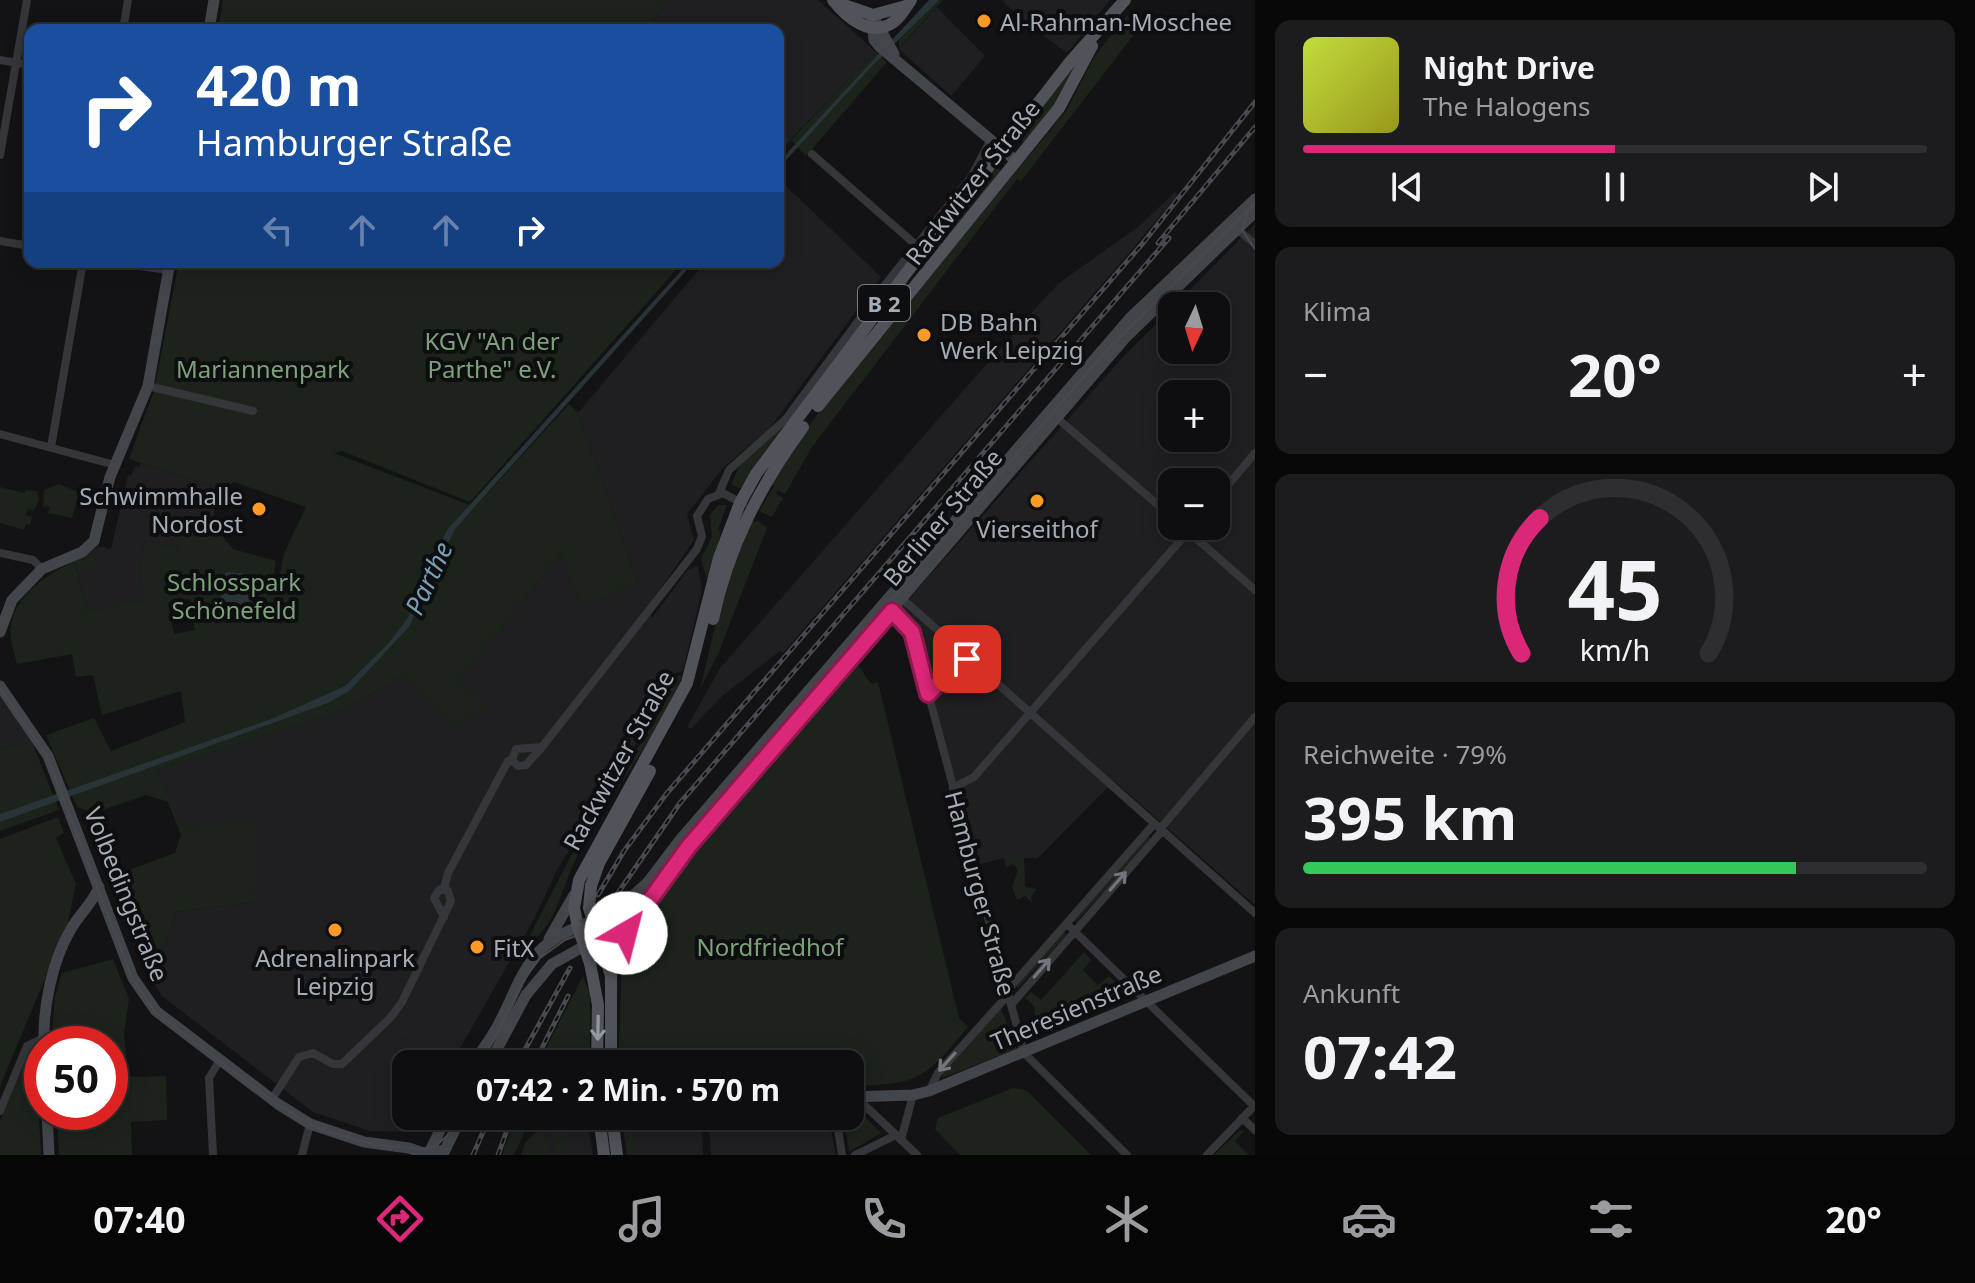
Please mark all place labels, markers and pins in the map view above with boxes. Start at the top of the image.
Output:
place label: Al-Rahman-Moschee [1000,5,1232,38]
marker: Al-Rahman-Moschee [975,12,993,30]
place label: DB Bahn Werk Leipzig [940,305,1083,366]
marker: DB Bahn Werk Leipzig [915,326,933,344]
place label: Schwimmhalle Nordost [79,479,243,540]
marker: Vierseithof [1028,492,1046,510]
marker: Schwimmhalle Nordost [250,500,268,518]
place label: Vierseithof [976,512,1100,545]
pin [933,625,1001,693]
marker: Adrenalinpark Leipzig [326,921,344,939]
place label: FitX [493,931,534,964]
marker: FitX [468,938,486,956]
place label: Adrenalinpark Leipzig [255,941,415,1002]

